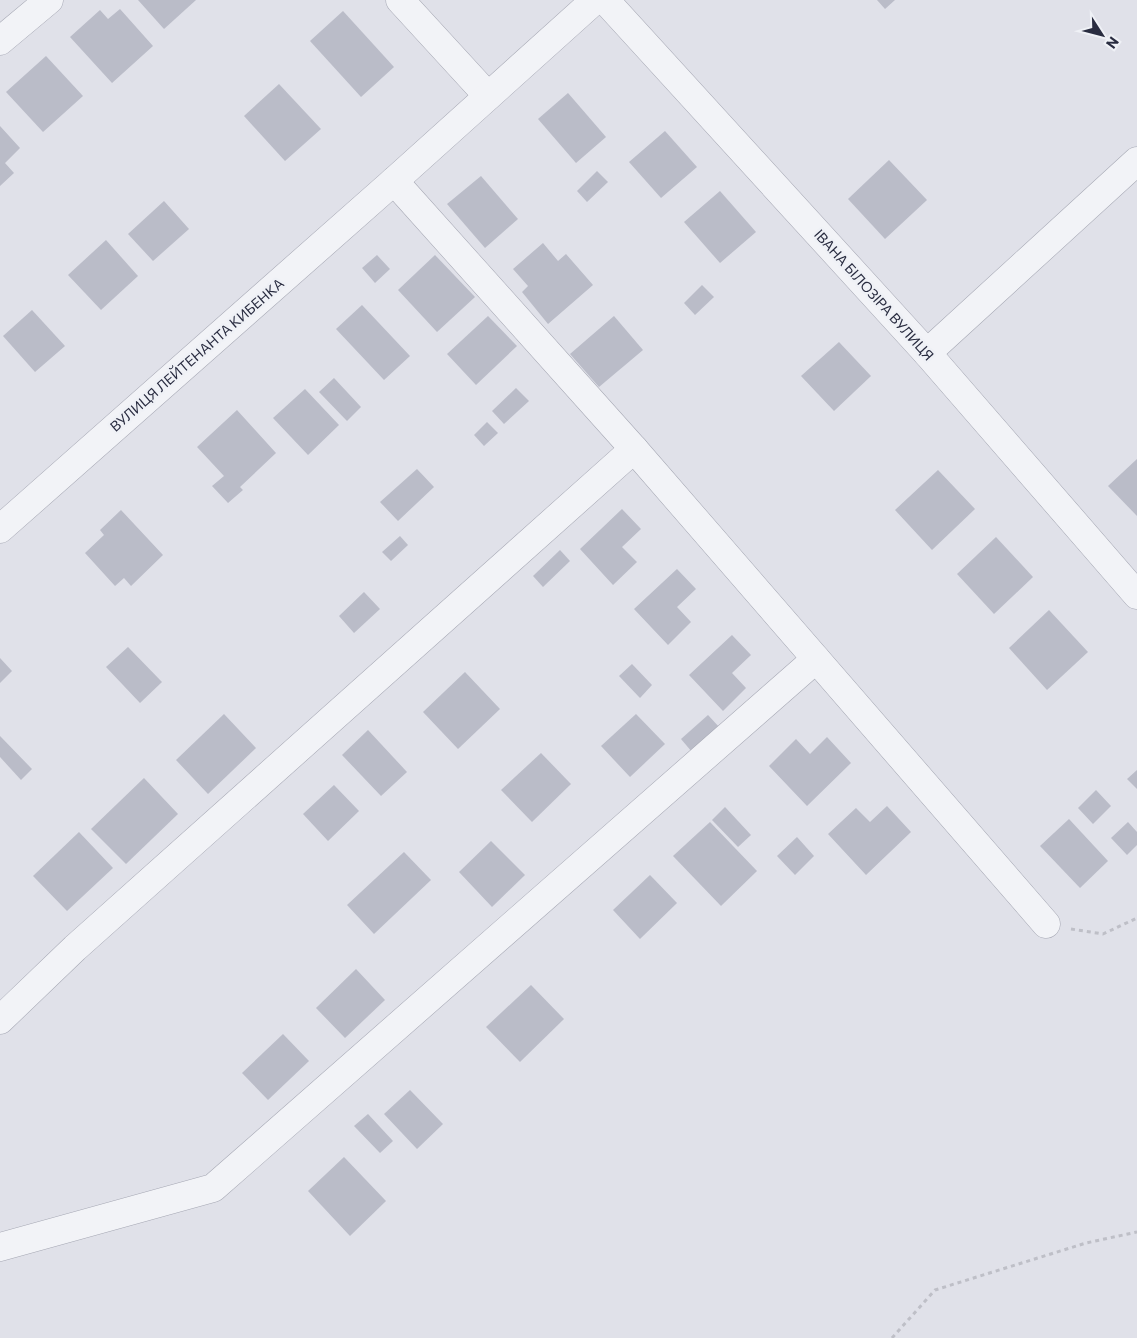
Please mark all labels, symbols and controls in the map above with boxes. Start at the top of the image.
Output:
north arrow [1077,10,1127,60]
text: N [1103,34,1123,52]
street label: ІВАНА БІЛОЗІРА ВУЛИЦЯ [811,226,938,364]
street label: ВУЛИЦЯ ЛЕЙТЕНАНТА КИБЕНКА [106,274,287,435]

